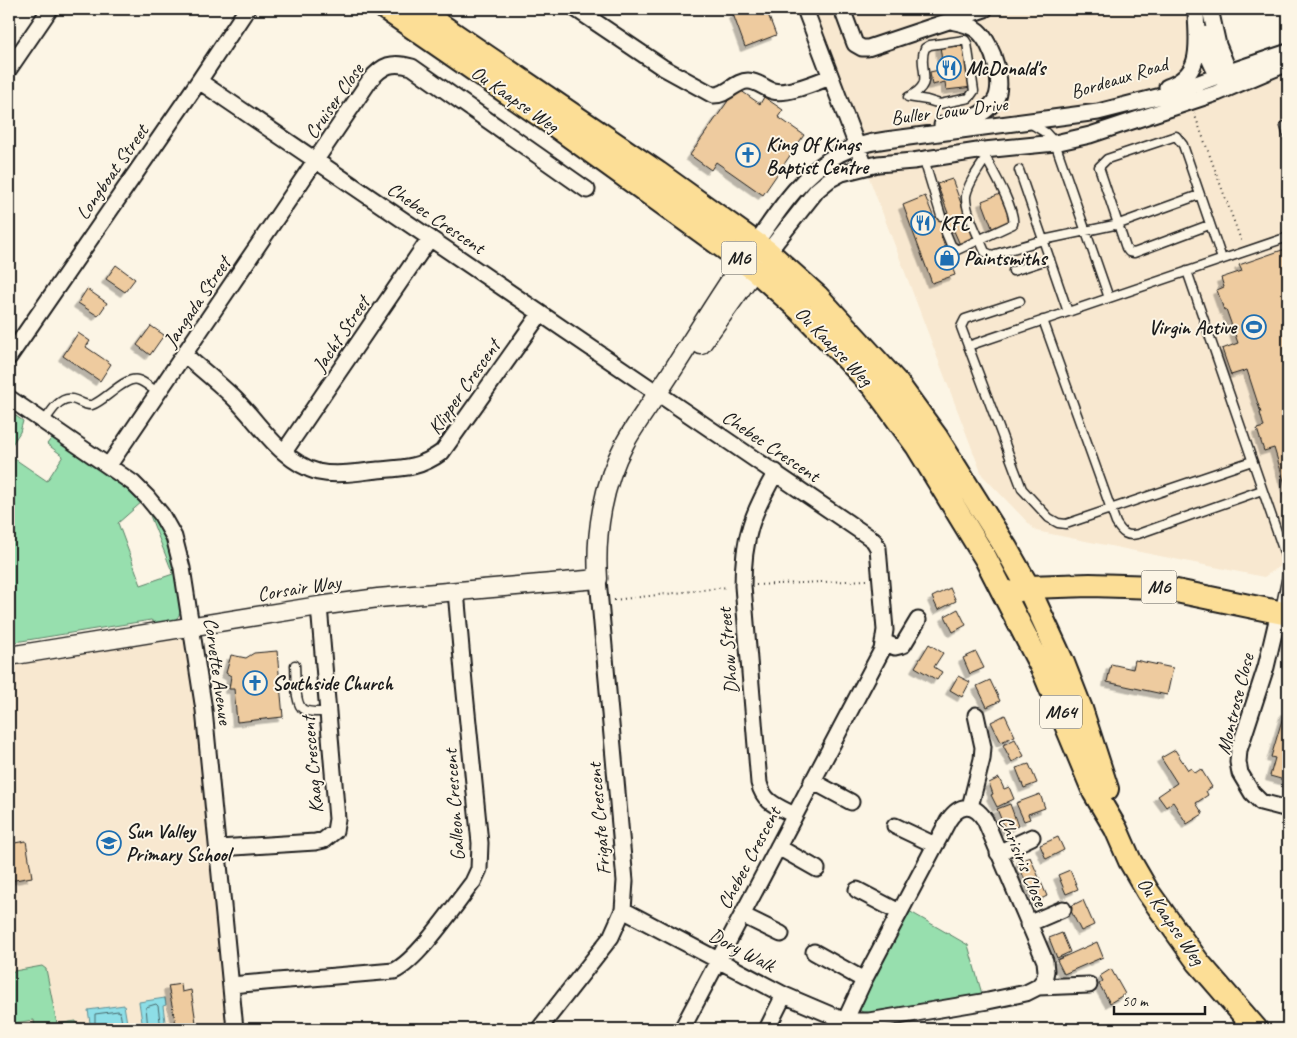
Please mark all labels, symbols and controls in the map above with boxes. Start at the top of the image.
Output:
street label: Bordeaux Road [1068,51,1173,105]
restaurant icon: McDonald's [936,55,962,81]
place label: McDonald's [966,56,1047,81]
street label: Cruiser Close [299,57,370,144]
street label: Ou Kaapse Weg [466,60,565,139]
street label: Buller Louw Drive [889,91,1010,131]
street label: Longboat Street [70,118,155,224]
place label: King Of Kings Baptist Centre [766,132,870,180]
church icon: King Of Kings Baptist Centre [735,142,761,168]
street label: Chebec Crescent [382,176,491,261]
restaurant icon: KFC [910,210,936,236]
place label: KFC [940,211,973,236]
road number: M6 [722,242,756,274]
shop icon: Paintsmiths [934,245,960,271]
place label: Paintsmiths [964,246,1048,271]
street label: Jangada Street [157,249,238,353]
street label: Jacht Street [306,289,377,377]
street label: Ou Kaapse Weg [790,301,880,393]
sports icon: Virgin Active [1241,314,1267,340]
place label: Virgin Active [1149,315,1238,340]
street label: Klipper Crescent [422,332,508,439]
street label: Chebec Crescent [717,404,826,489]
street label: Corsair Way [256,569,345,607]
road number: M6 [1142,570,1176,604]
street label: Dhow Street [712,604,744,695]
street label: Corvette Avenue [198,616,238,727]
street label: Montrose Close [1210,650,1260,757]
church icon: Southside Church [242,670,268,696]
place label: Southside Church [272,671,393,696]
road number: M64 [1040,696,1082,729]
street label: Kaag Crescent [295,712,329,815]
street label: Galleon Crescent [437,746,470,862]
street label: Frigate Crescent [581,759,616,876]
street label: Chebec Crescent [712,800,788,913]
street label: Chrisiris Close [993,812,1054,911]
place label: Sun Valley Primary School [126,819,235,867]
school or university icon: Sun Valley Primary School [96,830,122,856]
street label: Ou Kaapse Weg [1132,872,1211,971]
street label: Dory Walk [705,922,781,978]
scale bar [1114,983,1206,1015]
text: 50 m [1122,992,1149,1011]

